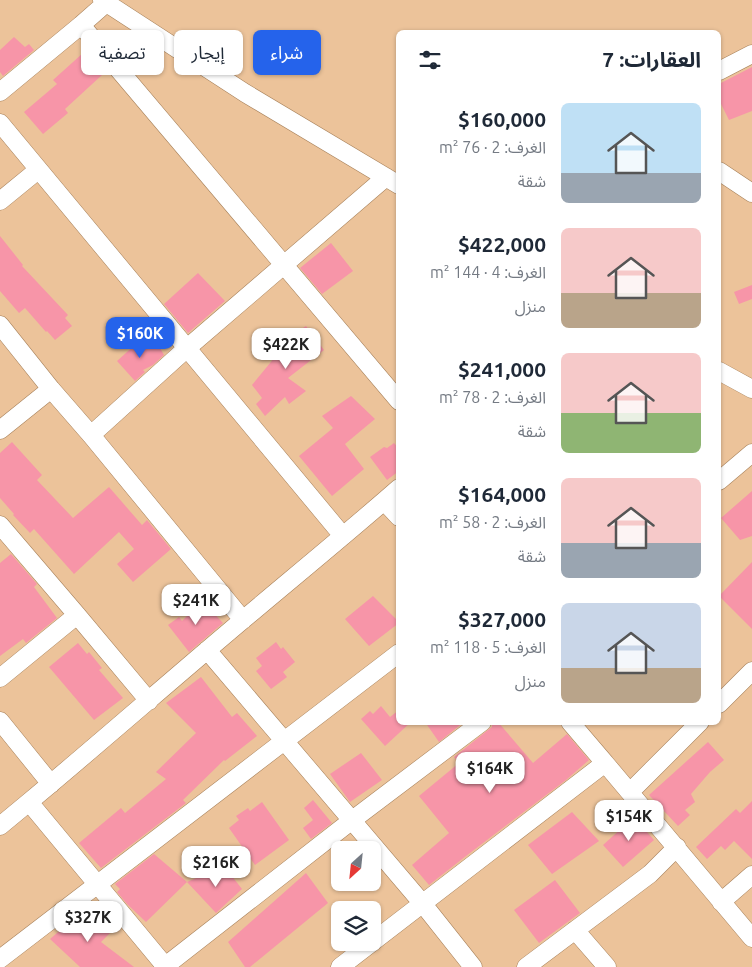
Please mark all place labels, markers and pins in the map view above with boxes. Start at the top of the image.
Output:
pin: $160K [105,316,175,359]
pin: $422K [251,328,321,370]
pin: $241K [161,584,231,626]
pin: $164K [455,752,525,794]
pin: $154K [594,800,664,842]
pin: $216K [181,846,251,888]
pin: $327K [53,900,123,943]

